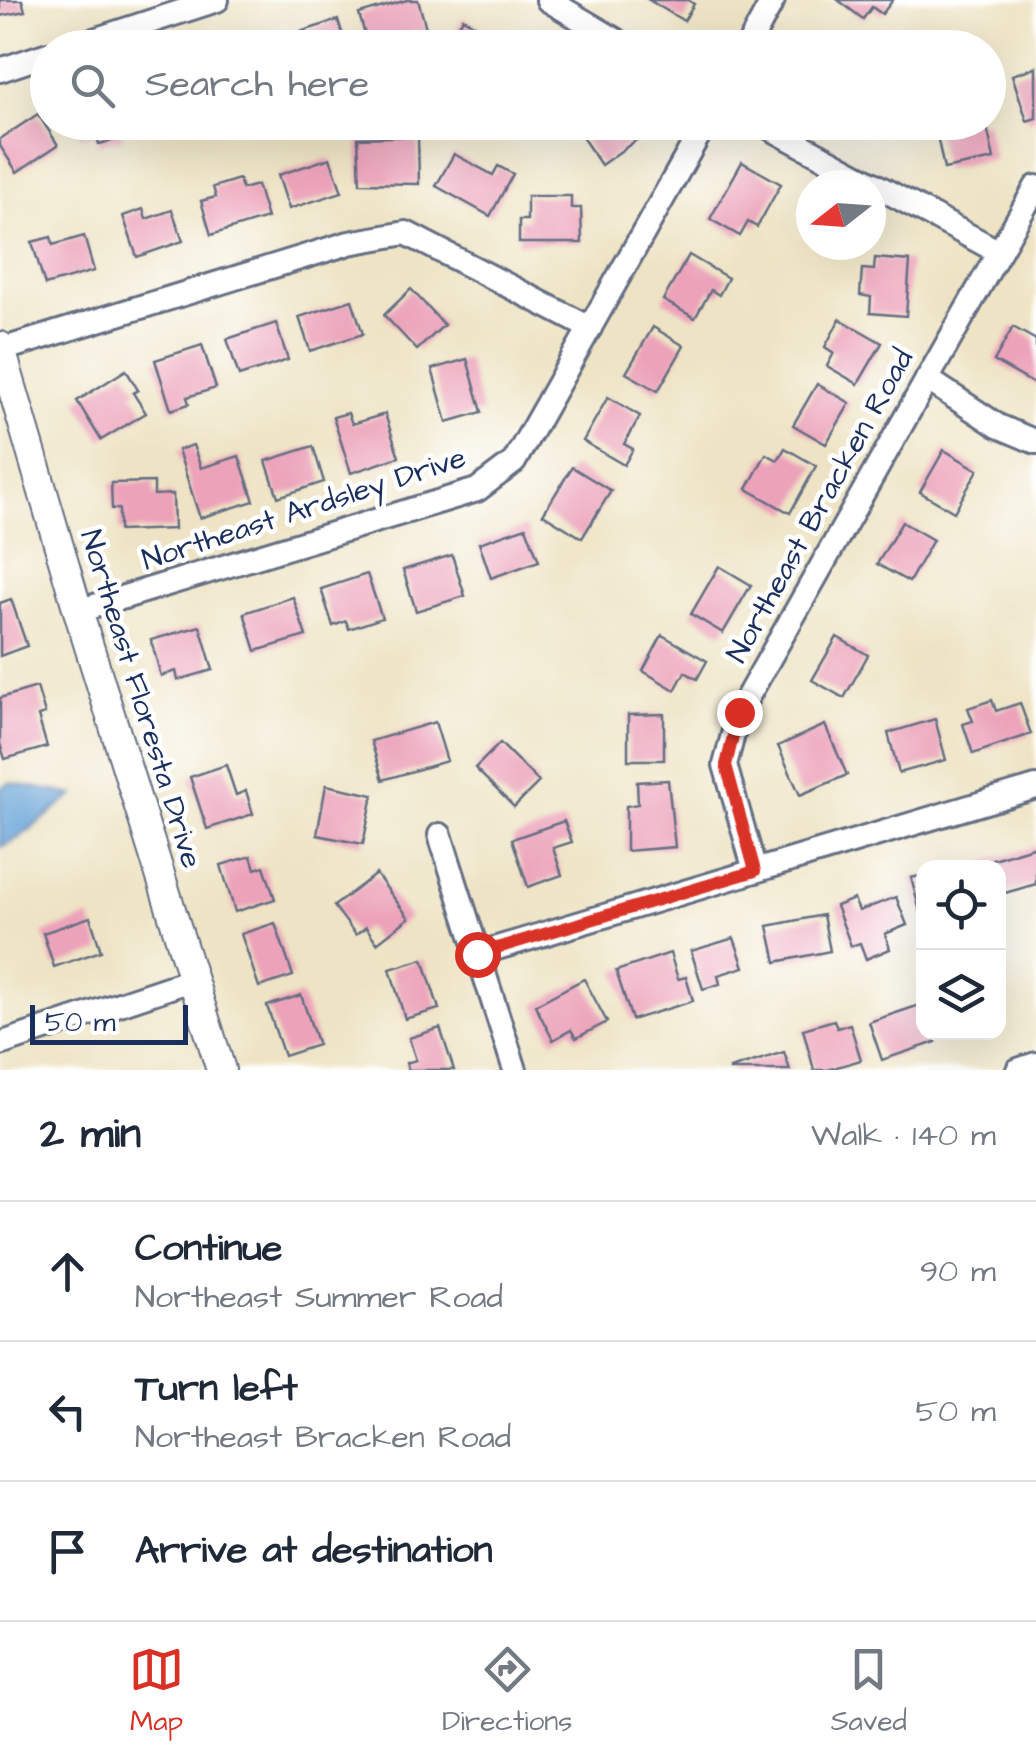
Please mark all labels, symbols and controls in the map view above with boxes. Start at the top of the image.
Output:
search box [30,30,1006,140]
icon: search [65,58,120,113]
text: Search here [145,59,369,111]
north arrow [796,170,886,260]
street label: Northeast Bracken Road [716,342,924,670]
street label: Northeast Ardsley Drive [137,437,471,582]
street label: Northeast Floresta Drive [69,525,213,873]
route end [717,690,763,736]
map controls [916,860,1006,1040]
button: locate [916,860,1006,950]
route start [455,932,501,978]
button: layers [916,950,1006,1040]
scale bar [30,1000,188,1044]
text: 50 m [45,1003,116,1042]
text: 2 min [40,1106,141,1164]
text: Walk · 140 m [811,1113,996,1158]
text: Continue [135,1223,282,1275]
icon: ahead [40,1244,95,1299]
text: 90 m [920,1249,996,1294]
text: Northeast Summer Road [135,1275,503,1320]
text: Turn left [135,1363,298,1415]
icon: left [40,1384,95,1439]
text: 50 m [915,1389,996,1434]
text: Northeast Bracken Road [135,1415,511,1460]
icon: arrive [40,1524,95,1579]
text: Arrive at destination [135,1525,492,1577]
tab: Map [129,1642,184,1741]
tab: Directions [442,1642,572,1741]
tab: Saved [831,1642,907,1741]

